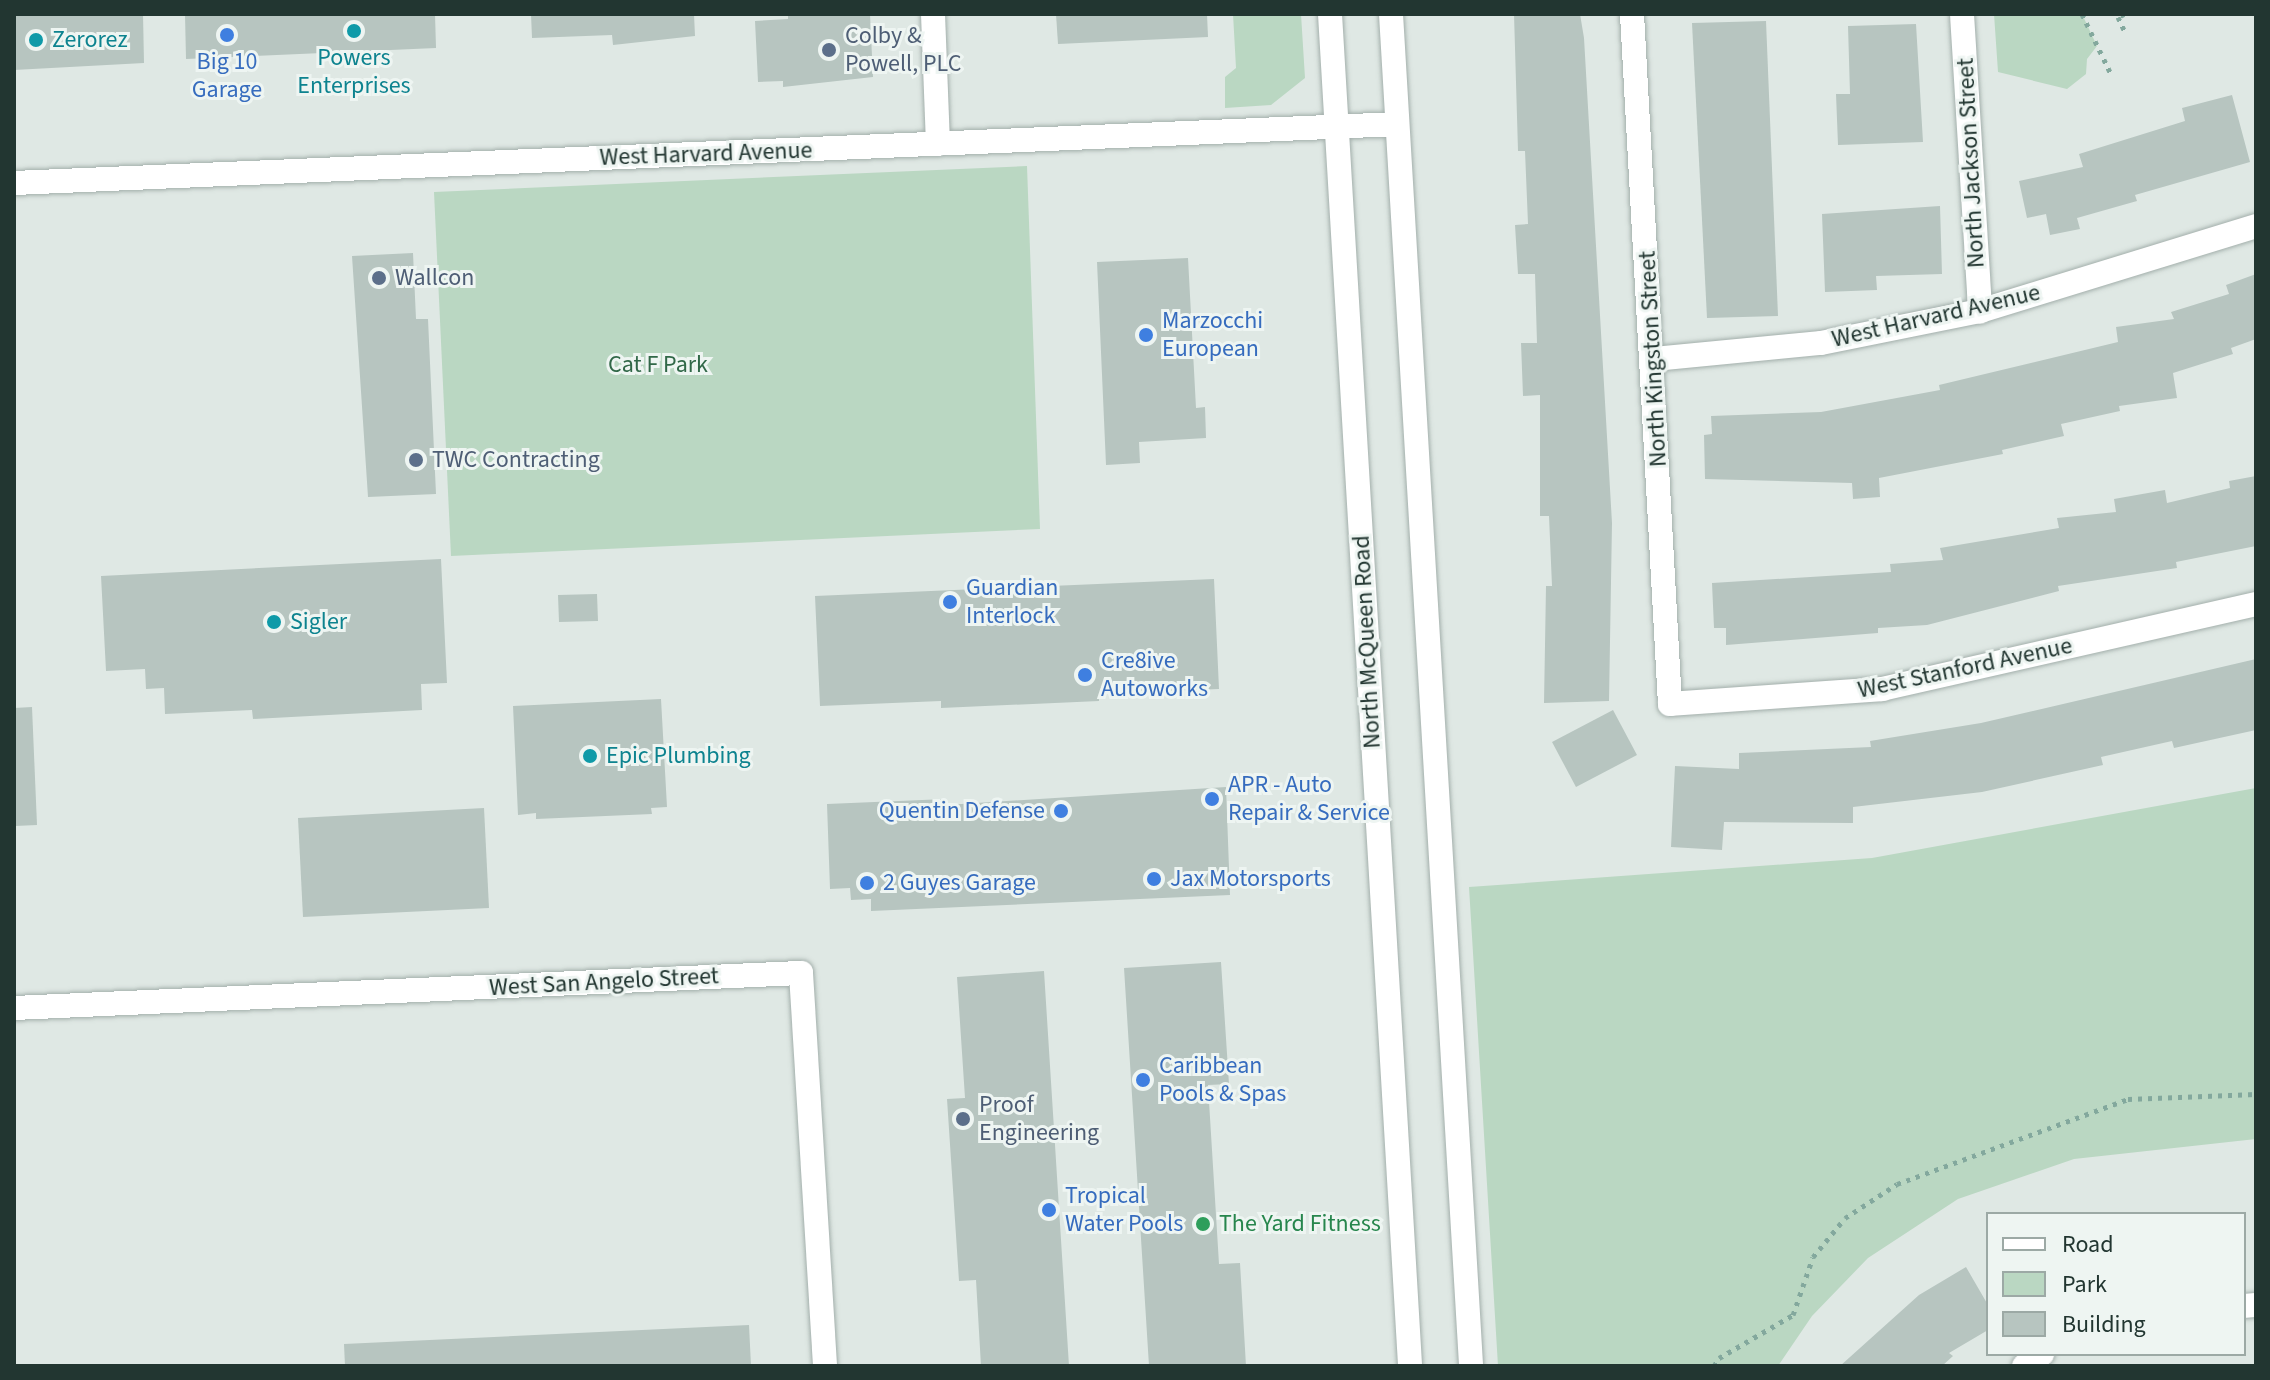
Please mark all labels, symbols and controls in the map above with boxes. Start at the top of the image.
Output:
marker: Powers Enterprises [345,22,363,40]
place label: Colby & Powell, PLC [845,22,961,78]
place label: Zerorez [52,26,128,54]
marker: Big 10 Garage [218,26,236,44]
marker: Zerorez [27,31,45,49]
marker: Colby & Powell, PLC [820,41,838,59]
place label: Powers Enterprises [297,44,411,100]
place label: Big 10 Garage [192,48,262,104]
street label: North Jackson Street [1951,57,1991,269]
street label: West Harvard Avenue [599,136,813,172]
street label: North Kingston Street [1633,250,1673,468]
place label: Wallcon [395,264,474,292]
marker: Wallcon [370,269,388,287]
street label: West Harvard Avenue [1829,278,2043,354]
place label: Marzocchi European [1162,307,1263,363]
marker: Marzocchi European [1137,326,1155,344]
park label: Cat F Park [608,351,708,379]
place label: TWC Contracting [432,446,600,474]
marker: TWC Contracting [407,451,425,469]
street label: North McQueen Road [1347,535,1387,749]
place label: Guardian Interlock [966,574,1058,630]
marker: Guardian Interlock [941,593,959,611]
place label: Sigler [290,608,347,636]
marker: Sigler [265,613,283,631]
street label: West Stanford Avenue [1855,631,2075,705]
place label: Cre8ive Autoworks [1101,647,1208,703]
marker: Cre8ive Autoworks [1076,666,1094,684]
place label: Epic Plumbing [606,742,751,770]
marker: Epic Plumbing [581,747,599,765]
place label: APR - Auto Repair & Service [1228,771,1390,827]
marker: APR - Auto Repair & Service [1203,790,1221,808]
place label: Quentin Defense [879,797,1045,825]
marker: Quentin Defense [1052,802,1070,820]
place label: Jax Motorsports [1170,865,1331,893]
place label: 2 Guyes Garage [883,869,1036,897]
marker: Jax Motorsports [1145,870,1163,888]
marker: 2 Guyes Garage [858,874,876,892]
street label: West San Angelo Street [488,962,720,1002]
place label: Caribbean Pools & Spas [1159,1052,1286,1108]
marker: Caribbean Pools & Spas [1134,1071,1152,1089]
place label: Proof Engineering [979,1091,1099,1147]
marker: Proof Engineering [954,1110,972,1128]
place label: Tropical Water Pools [1065,1182,1183,1238]
marker: Tropical Water Pools [1040,1201,1058,1219]
place label: The Yard Fitness [1219,1210,1381,1238]
legend [1986,1212,2246,1356]
marker: The Yard Fitness [1194,1215,1212,1233]
text: Road [2062,1227,2114,1262]
text: Park [2062,1267,2107,1302]
text: Building [2062,1307,2146,1342]

